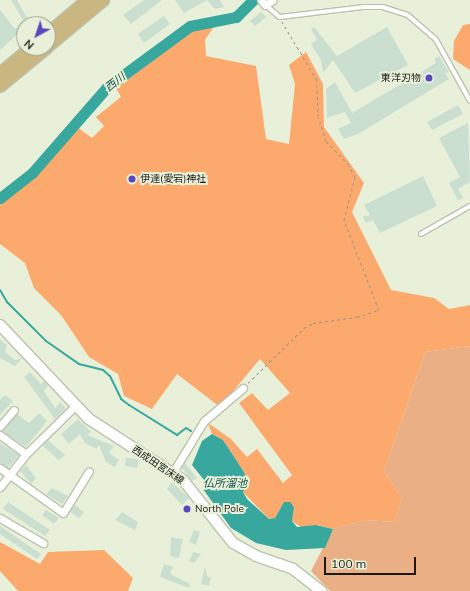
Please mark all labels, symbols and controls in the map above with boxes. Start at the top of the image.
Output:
north arrow [16,16,56,56]
text: N [21,36,37,52]
water label: 西川 [102,70,128,94]
place label: 東洋刃物 [381,72,421,84]
marker: 東洋刃物 [424,73,434,83]
place label: 伊達(愛宕)神社 [140,173,206,185]
marker: 伊達(愛宕)神社 [127,174,137,184]
street label: 西成田宮床線 [130,443,186,487]
water label: 仏所溜池 [203,476,247,490]
place label: North Pole [195,503,244,515]
marker: North Pole [182,504,192,514]
scale bar [326,549,418,575]
text: 100 m [331,556,366,571]

